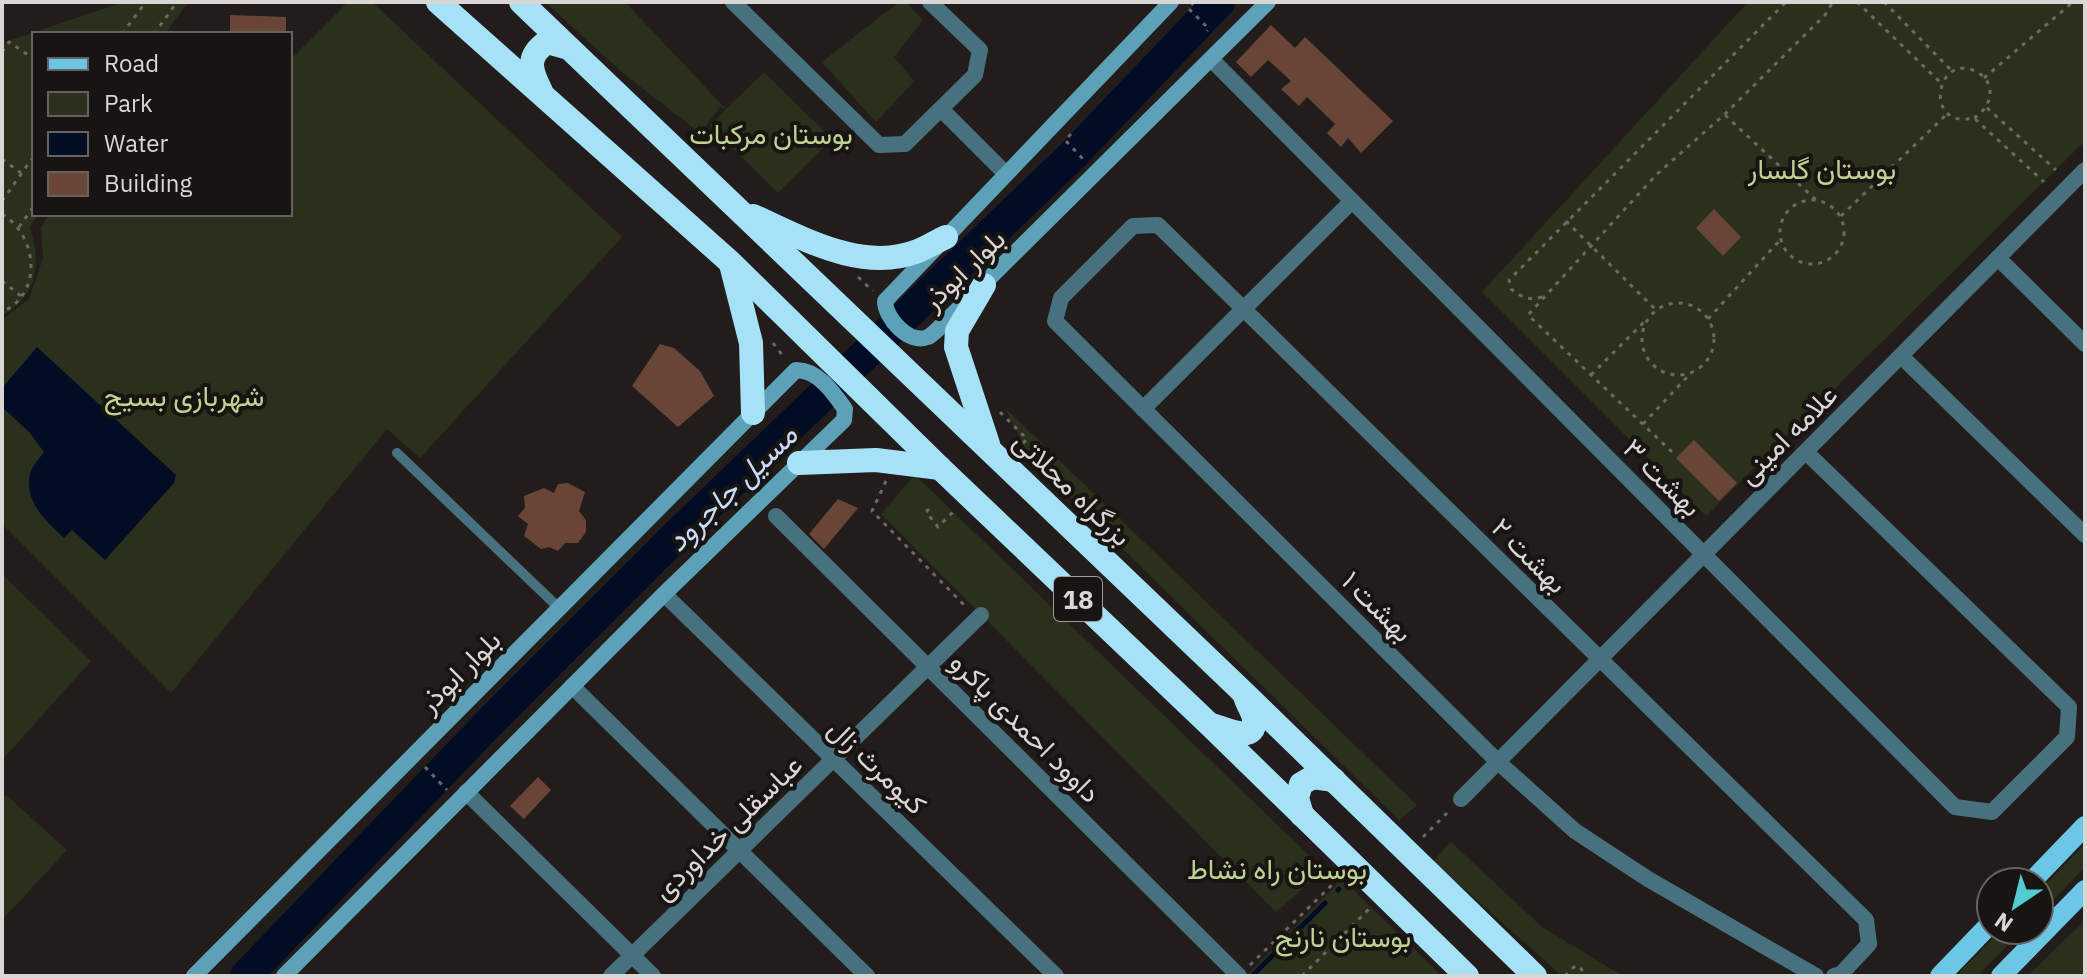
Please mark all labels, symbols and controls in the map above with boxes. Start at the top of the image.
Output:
legend [32,32,292,216]
text: Road [104,47,159,79]
text: Park [104,87,153,119]
park label: بوستان مرکبات [689,115,853,152]
text: Water [104,127,168,159]
park label: بوستان گلسار [1747,150,1896,187]
text: Building [104,167,192,199]
street label: بلوار ابوذر [913,220,1013,319]
street label: علامه امینی [1729,376,1845,492]
park label: شهربازی بسیج [104,377,264,416]
water label: مسیل جاجرود [657,414,805,559]
street label: بزرگراه محلاتی [1006,422,1140,554]
street label: بهشت ۳ [1616,430,1710,524]
street label: بهشت ۲ [1484,509,1576,601]
street label: بهشت ۱ [1334,562,1422,650]
road number: 18 [1054,577,1102,621]
street label: بلوار ابوذر [409,622,508,721]
street label: داوود احمدی پاکرو [942,644,1109,811]
street label: کیومرث زال [821,710,935,822]
street label: عباسقلی خداوردی [644,746,810,908]
park label: بوستان راه نشاط [1187,850,1367,887]
north arrow [1975,866,2055,946]
text: N [1988,906,2018,939]
park label: بوستان نارنج [1275,918,1411,957]

